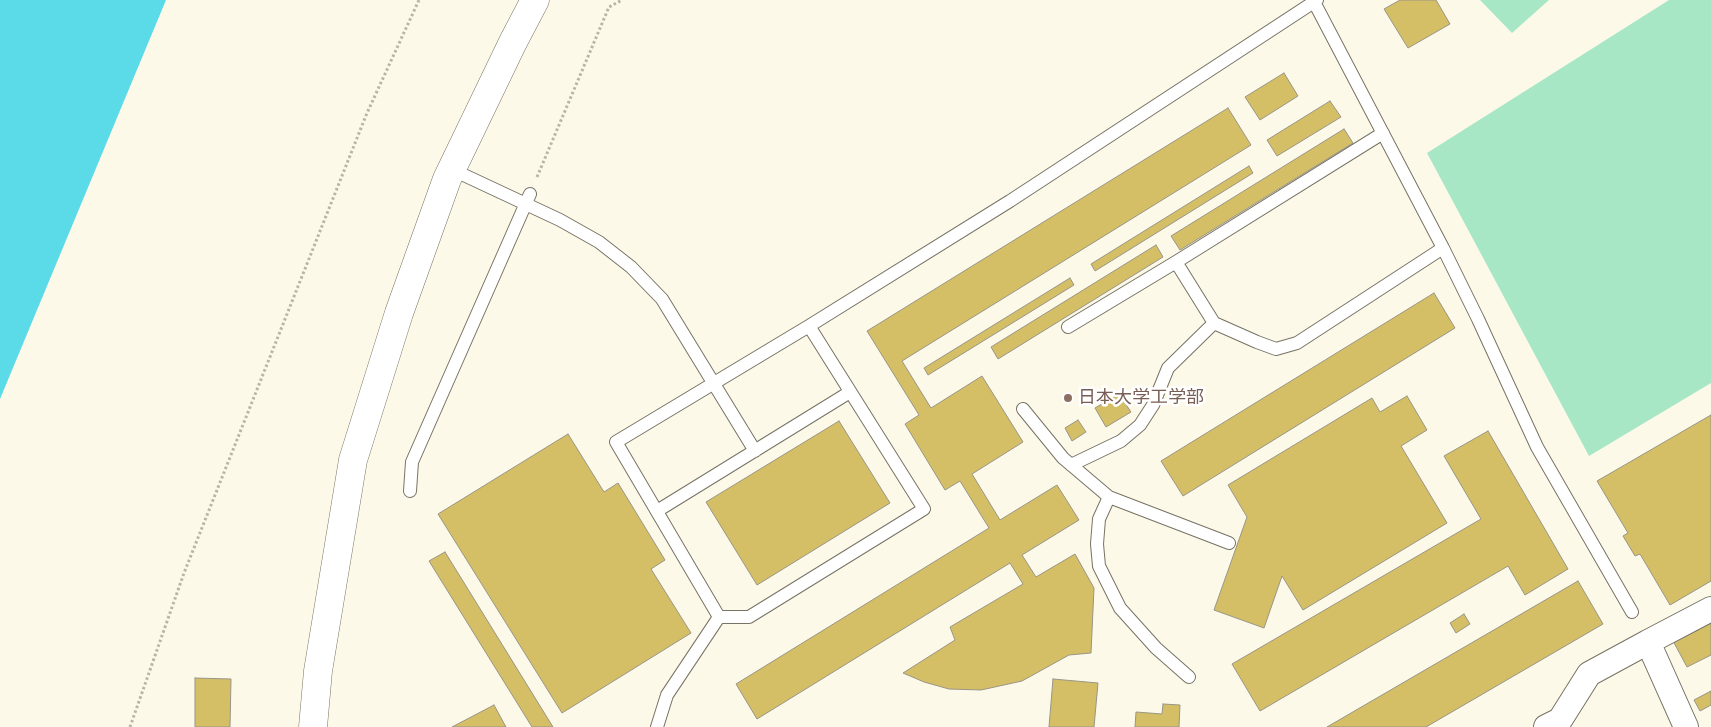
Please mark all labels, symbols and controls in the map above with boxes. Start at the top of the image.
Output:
place label: 日本大学工学部 [1078,387,1204,409]
marker: 日本大学工学部 [1062,392,1074,404]

